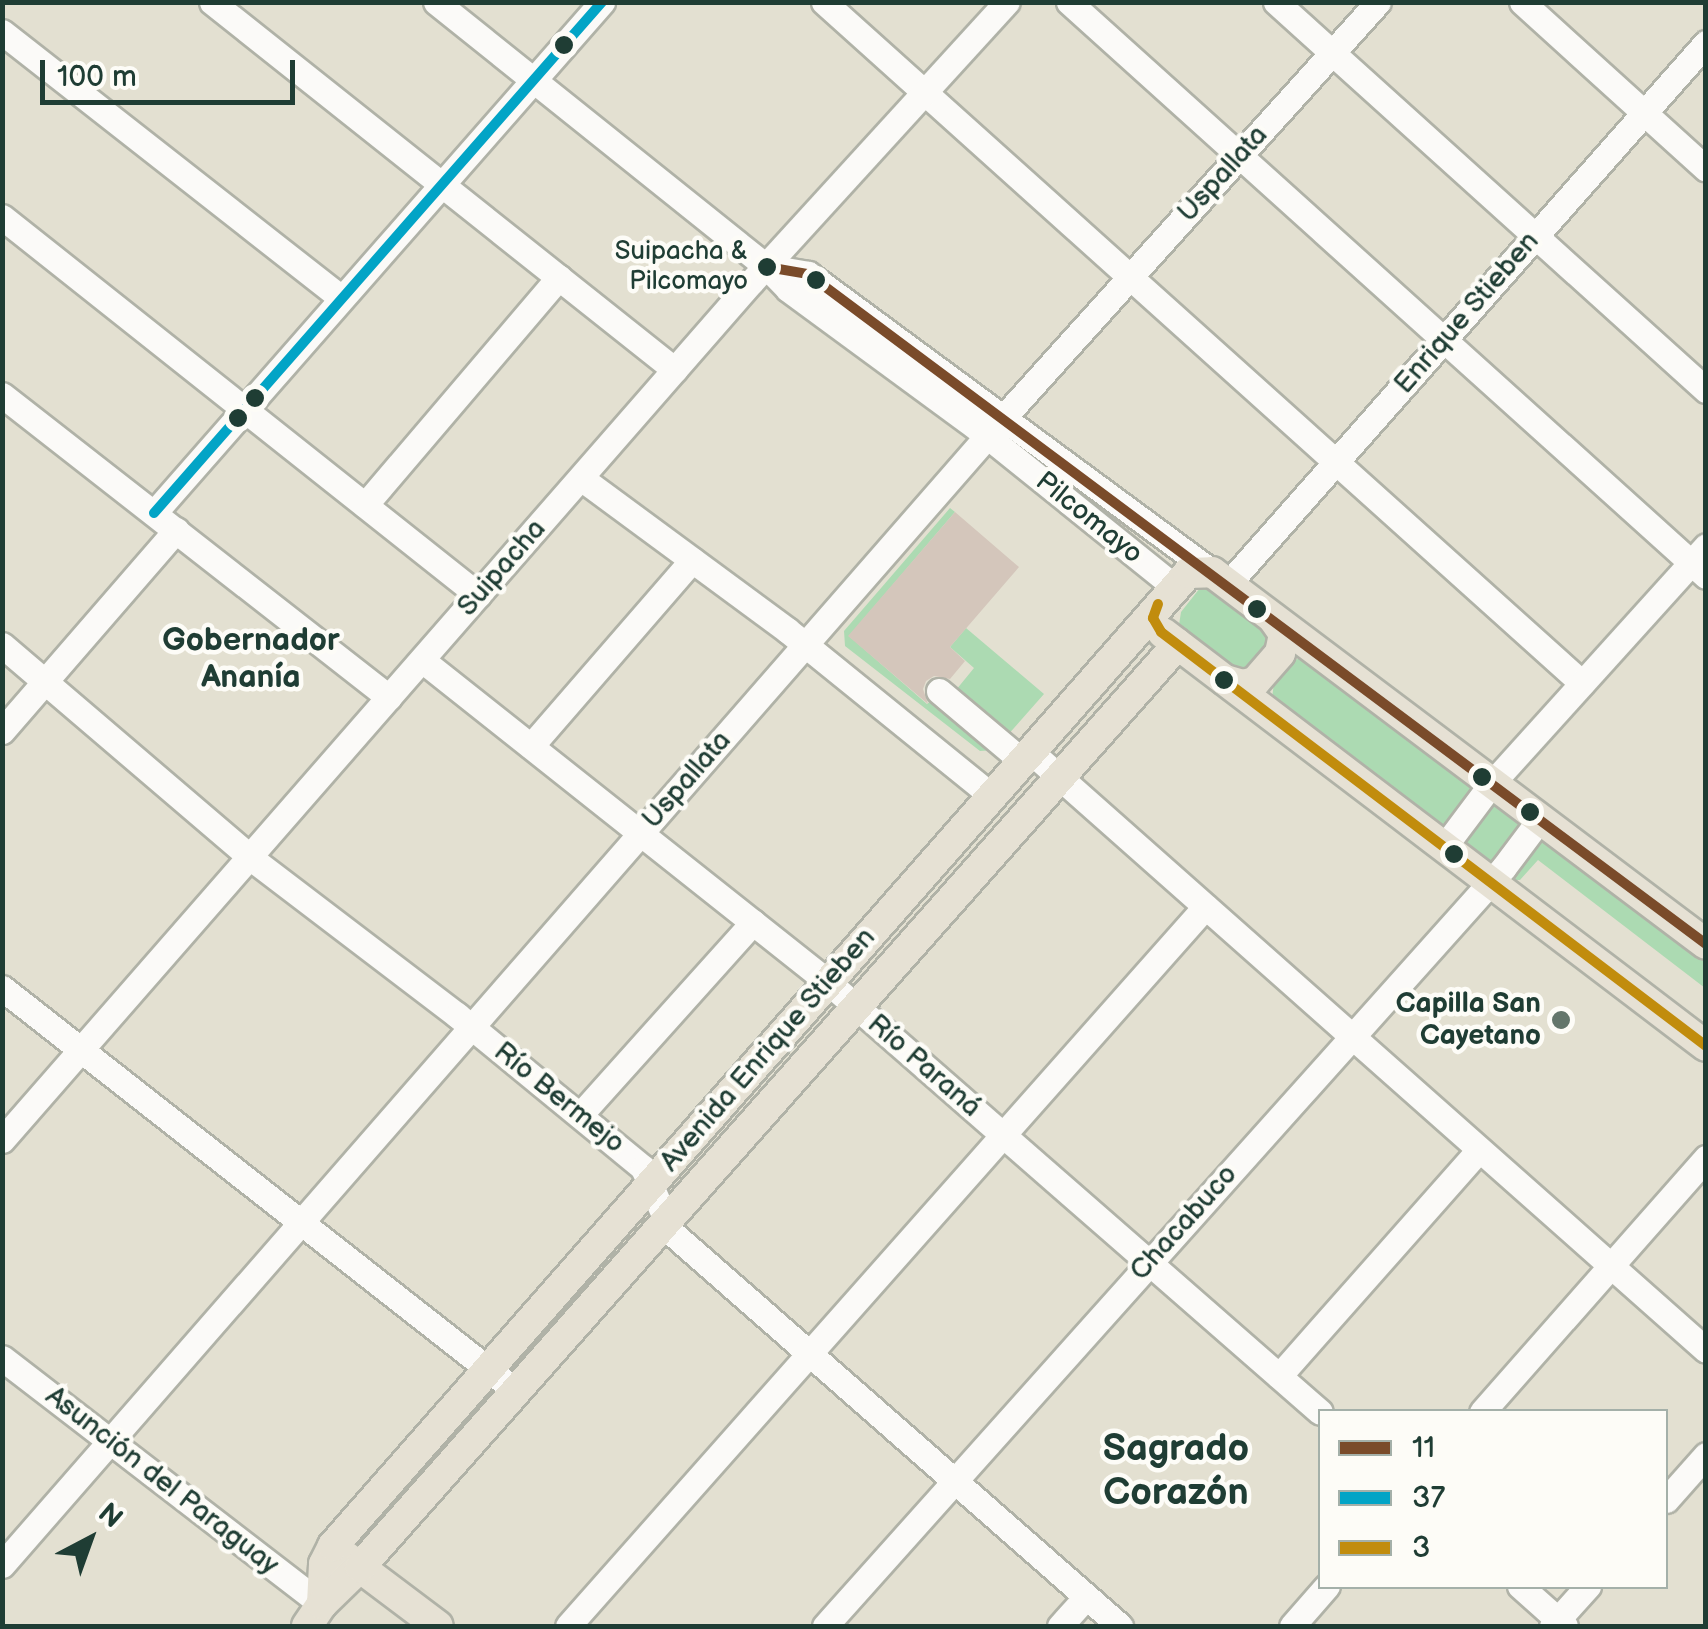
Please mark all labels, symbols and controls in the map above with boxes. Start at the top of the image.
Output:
unlabelled marker [554,35,574,55]
scale bar [45,40,300,102]
text: 100 m [57,59,137,95]
street label: Uspallata [1171,119,1275,229]
street label: Enrique Stieben [1387,225,1547,401]
place label: Suipacha & Pilcomayo [615,236,748,298]
marker: Suipacha & Pilcomayo [757,257,777,277]
unlabelled marker [806,270,826,290]
unlabelled marker [245,388,265,408]
unlabelled marker [228,408,248,428]
street label: Pilcomayo [1029,465,1149,571]
street label: Suipacha [451,513,553,623]
unlabelled marker [1247,599,1267,619]
district label: Gobernador Ananía [162,623,340,698]
unlabelled marker [1214,670,1234,690]
street label: Uspallata [636,724,738,836]
unlabelled marker [1472,767,1492,787]
unlabelled marker [1520,802,1540,822]
unlabelled marker [1444,844,1464,864]
street label: Avenida Enrique Stieben [653,921,883,1179]
place label: Capilla San Cayetano [1396,987,1541,1053]
street label: Río Paraná [860,1008,988,1124]
marker: Capilla San Cayetano [1550,1009,1572,1031]
street label: Río Bermejo [487,1035,631,1161]
street label: Chacabuco [1123,1158,1245,1288]
street label: Asunción del Paraguay [39,1380,285,1582]
legend [1318,1409,1668,1589]
district label: Sagrado Corazón [1103,1426,1249,1516]
text: 11 [1412,1430,1435,1466]
text: 37 [1412,1480,1445,1516]
north arrow [40,1489,140,1589]
text: N [91,1497,129,1535]
text: 3 [1412,1530,1430,1566]

